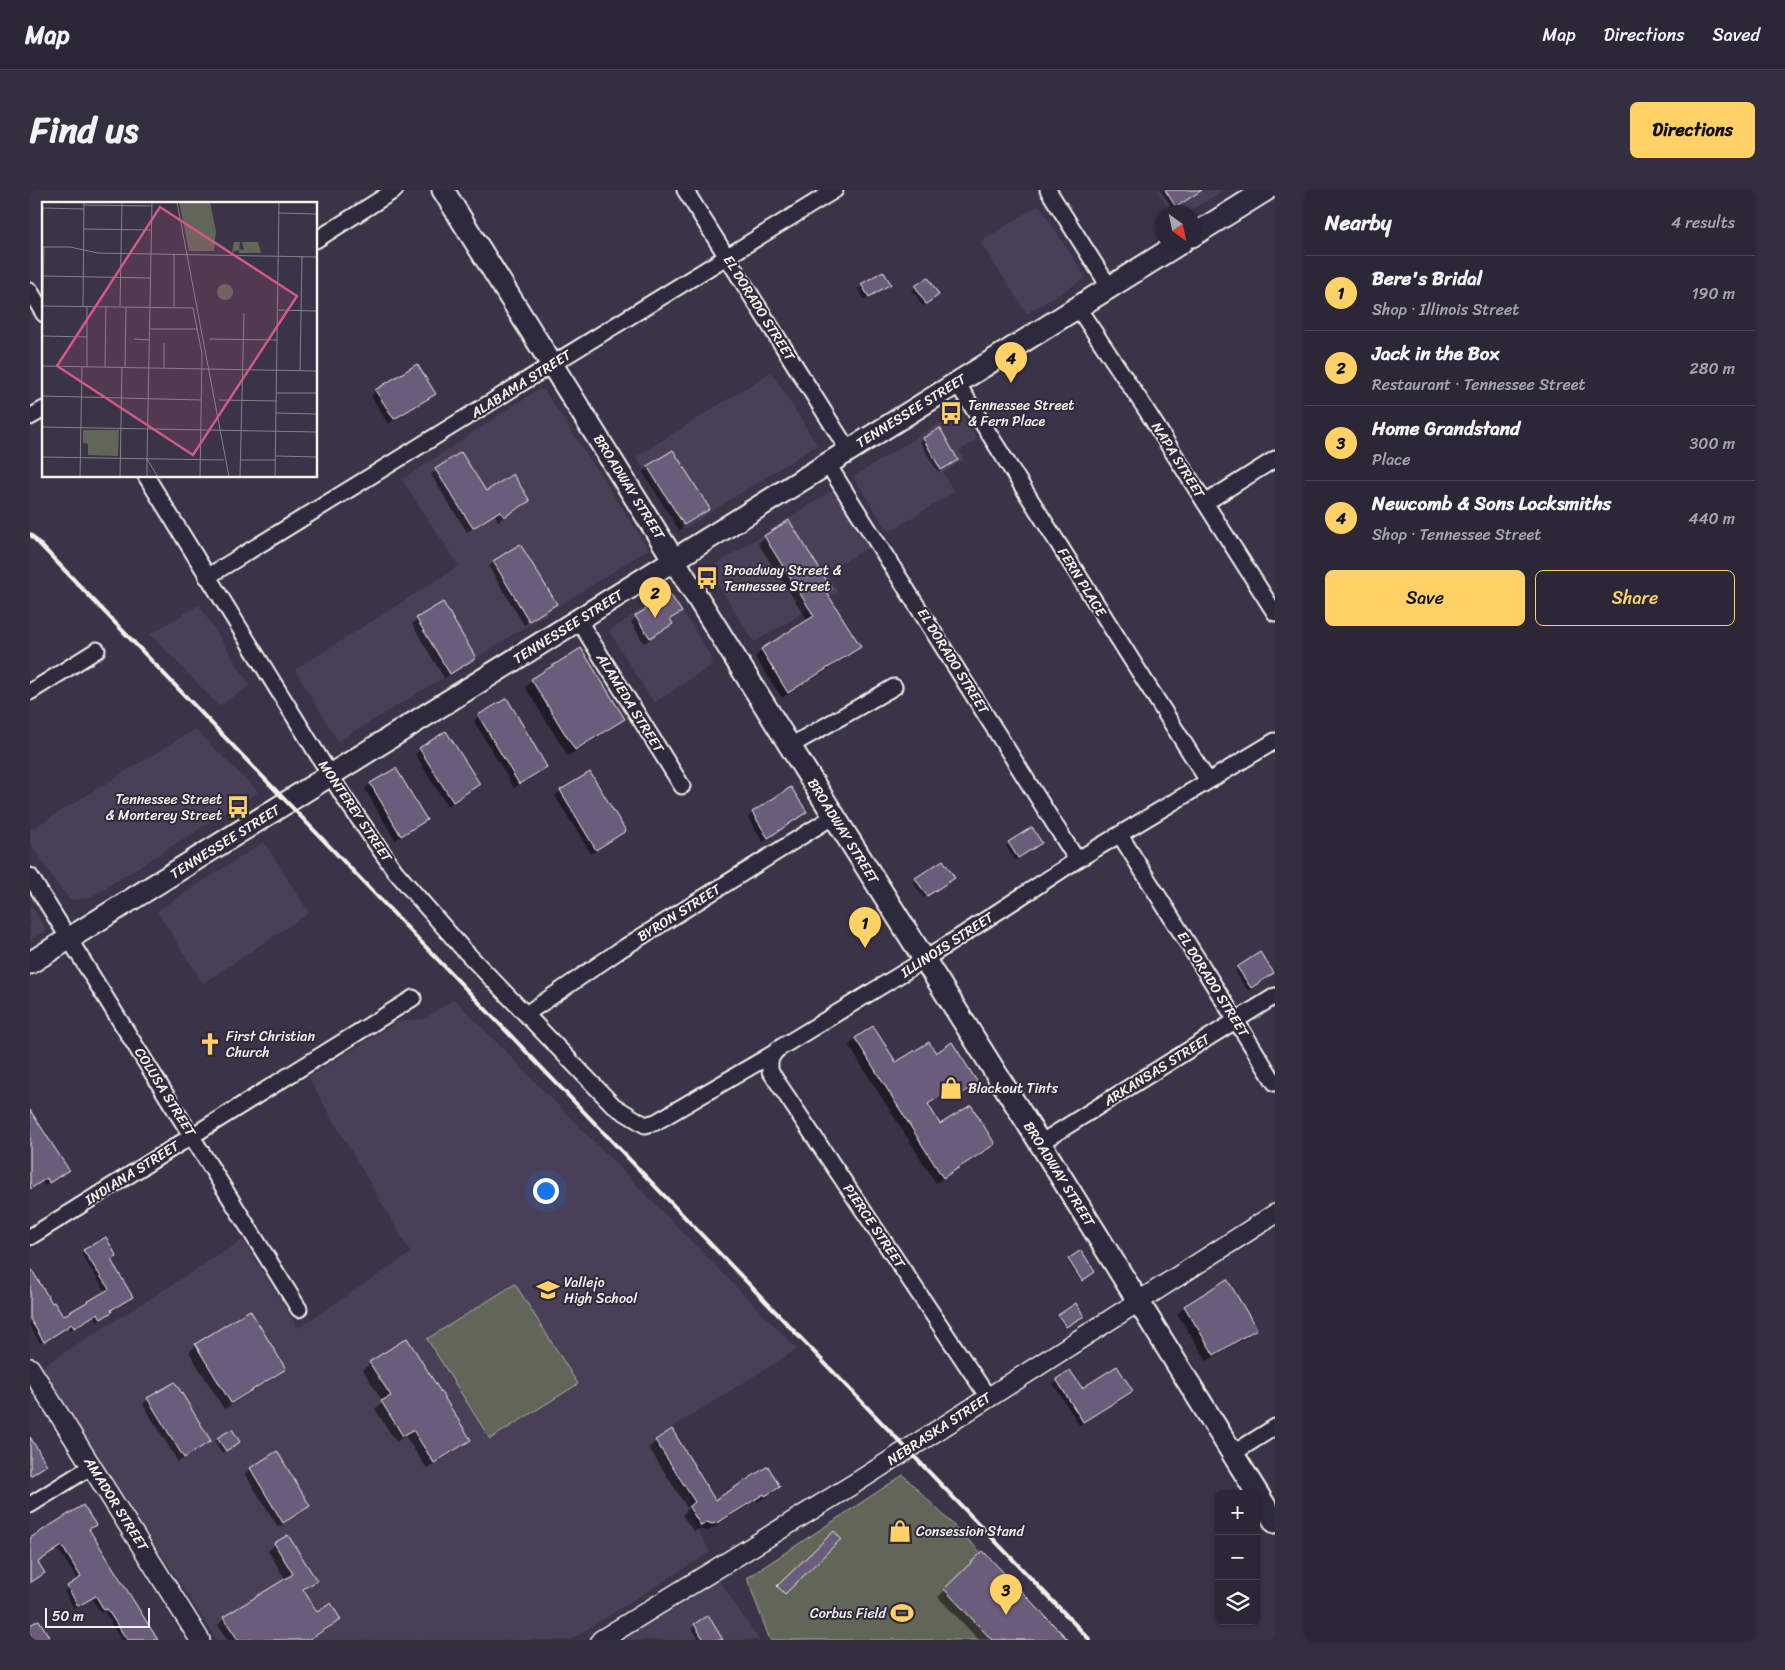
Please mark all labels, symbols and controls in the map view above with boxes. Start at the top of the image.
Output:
text: Map [25,14,69,56]
text: Map [1543,19,1576,51]
text: Directions [1604,19,1685,51]
text: Saved [1713,19,1760,51]
text: Find us [30,99,138,161]
button: Directions [1630,102,1755,158]
inset map [42,202,318,478]
text: Nearby [1325,204,1391,242]
north arrow [1155,205,1200,250]
text: 4 results [1671,208,1735,237]
street label: EL DORADO STREET [716,250,803,367]
text: Bere's Bridal [1372,262,1482,295]
text: 1 [1338,279,1344,308]
text: 190 m [1692,279,1735,308]
text: Shop · Illinois Street [1372,295,1519,324]
text: Jack in the Box [1372,337,1499,370]
street label: ALABAMA STREET [465,342,577,426]
pin: 4 [995,342,1027,383]
text: 2 [1336,354,1346,383]
text: 280 m [1690,354,1735,383]
street label: TENNESSEE STREET [851,366,972,455]
text: Restaurant · Tennessee Street [1372,370,1585,399]
place label: Tennessee Street & Fern Place [968,393,1074,434]
bus stop icon: Tennessee Street & Fern Place [938,400,964,426]
text: Home Grandstand [1372,412,1520,445]
street label: NAPA STREET [1145,417,1212,504]
street label: BROADWAY STREET [587,429,672,546]
text: 3 [1337,429,1345,458]
text: 300 m [1690,429,1735,458]
text: Place [1372,445,1411,474]
text: Newcomb & Sons Locksmiths [1372,487,1611,520]
text: 4 [1336,504,1346,533]
text: 440 m [1688,504,1735,533]
text: Shop · Tennessee Street [1372,520,1541,549]
street label: FERN PLACE [1051,542,1114,623]
place label: Broadway Street & Tennessee Street [724,558,841,599]
bus stop icon: Broadway Street & Tennessee Street [694,565,720,591]
button: Save [1325,570,1525,626]
button: Share [1535,570,1735,626]
pin: 2 [639,577,671,618]
street label: TENNESSEE STREET [508,582,629,671]
street label: EL DORADO STREET [910,603,997,720]
street label: ALAMEDA STREET [589,647,671,759]
street label: MONTEREY STREET [311,755,399,868]
street label: BROADWAY STREET [801,773,886,890]
place label: Tennessee Street & Monterey Street [106,787,222,828]
bus stop icon: Tennessee Street & Monterey Street [225,794,251,820]
street label: TENNESSEE STREET [165,797,286,886]
street label: BYRON STREET [632,877,727,949]
street label: ILLINOIS STREET [895,905,1000,985]
pin: 1 [849,907,881,948]
street label: EL DORADO STREET [1170,926,1257,1043]
place label: First Christian Church [226,1024,315,1065]
street label: ARKANSAS STREET [1098,1027,1216,1113]
church icon: First Christian Church [197,1031,223,1057]
street label: COLUSA STREET [127,1042,203,1143]
shop icon: Blackout Tints [938,1075,964,1101]
place label: Blackout Tints [968,1076,1058,1101]
street label: BROADWAY STREET [1017,1116,1102,1233]
street label: INDIANA STREET [79,1133,185,1213]
your location [533,1178,559,1204]
street label: PIERCE STREET [836,1178,912,1275]
place label: Vallejo High School [564,1270,638,1311]
school or university icon: Vallejo High School [535,1277,561,1303]
street label: NEBRASKA STREET [882,1385,997,1472]
street label: AMADOR STREET [77,1451,156,1557]
map controls [1215,1490,1260,1625]
button: + [1215,1490,1260,1535]
shop icon: Consession Stand [887,1518,913,1544]
place label: Consession Stand [916,1519,1025,1544]
button: − [1215,1535,1260,1580]
pin: 3 [990,1574,1022,1615]
button: layers [1215,1580,1260,1625]
sports icon: Corbus Field [889,1600,915,1626]
place label: Corbus Field [810,1601,888,1626]
text: 50 m [52,1604,84,1629]
scale bar [45,1605,150,1628]

